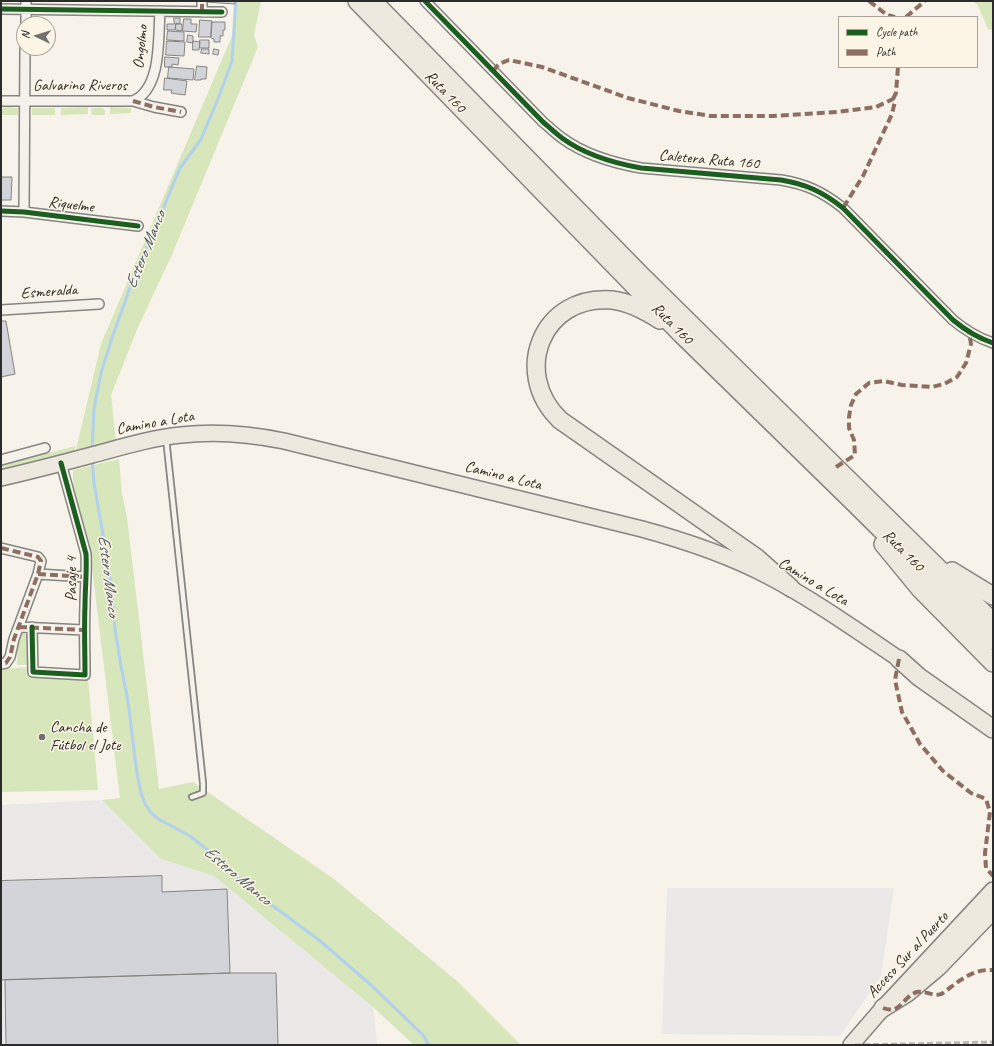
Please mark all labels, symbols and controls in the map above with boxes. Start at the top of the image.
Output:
north arrow [16,16,56,56]
legend [838,16,978,68]
street label: Ongolmo [129,24,153,70]
text: Cycle path [876,24,918,40]
text: N [18,31,32,39]
text: Path [876,44,896,60]
street label: Ruta 160 [420,67,470,117]
street label: Galvarino Riveros [33,76,127,96]
street label: Caletera Ruta 160 [658,146,760,174]
street label: Riquelme [47,193,95,217]
water label: Estero Manco [121,208,171,292]
street label: Esmeralda [20,280,78,304]
street label: Ruta 160 [647,299,697,349]
street label: Camino a Lota [115,407,195,439]
street label: Camino a Lota [463,457,543,495]
street label: Ruta 160 [878,526,928,576]
water label: Estero Manco [93,534,123,618]
street label: Camino a Lota [775,554,851,610]
street label: Pasaje 4 [62,556,82,602]
place label: Cancha de Fútbol el Jote [50,718,120,756]
marker: Cancha de Fútbol el Jote [37,732,47,742]
water label: Estero Manco [199,842,275,910]
street label: Acceso Sur al Puerto [863,908,953,1002]

